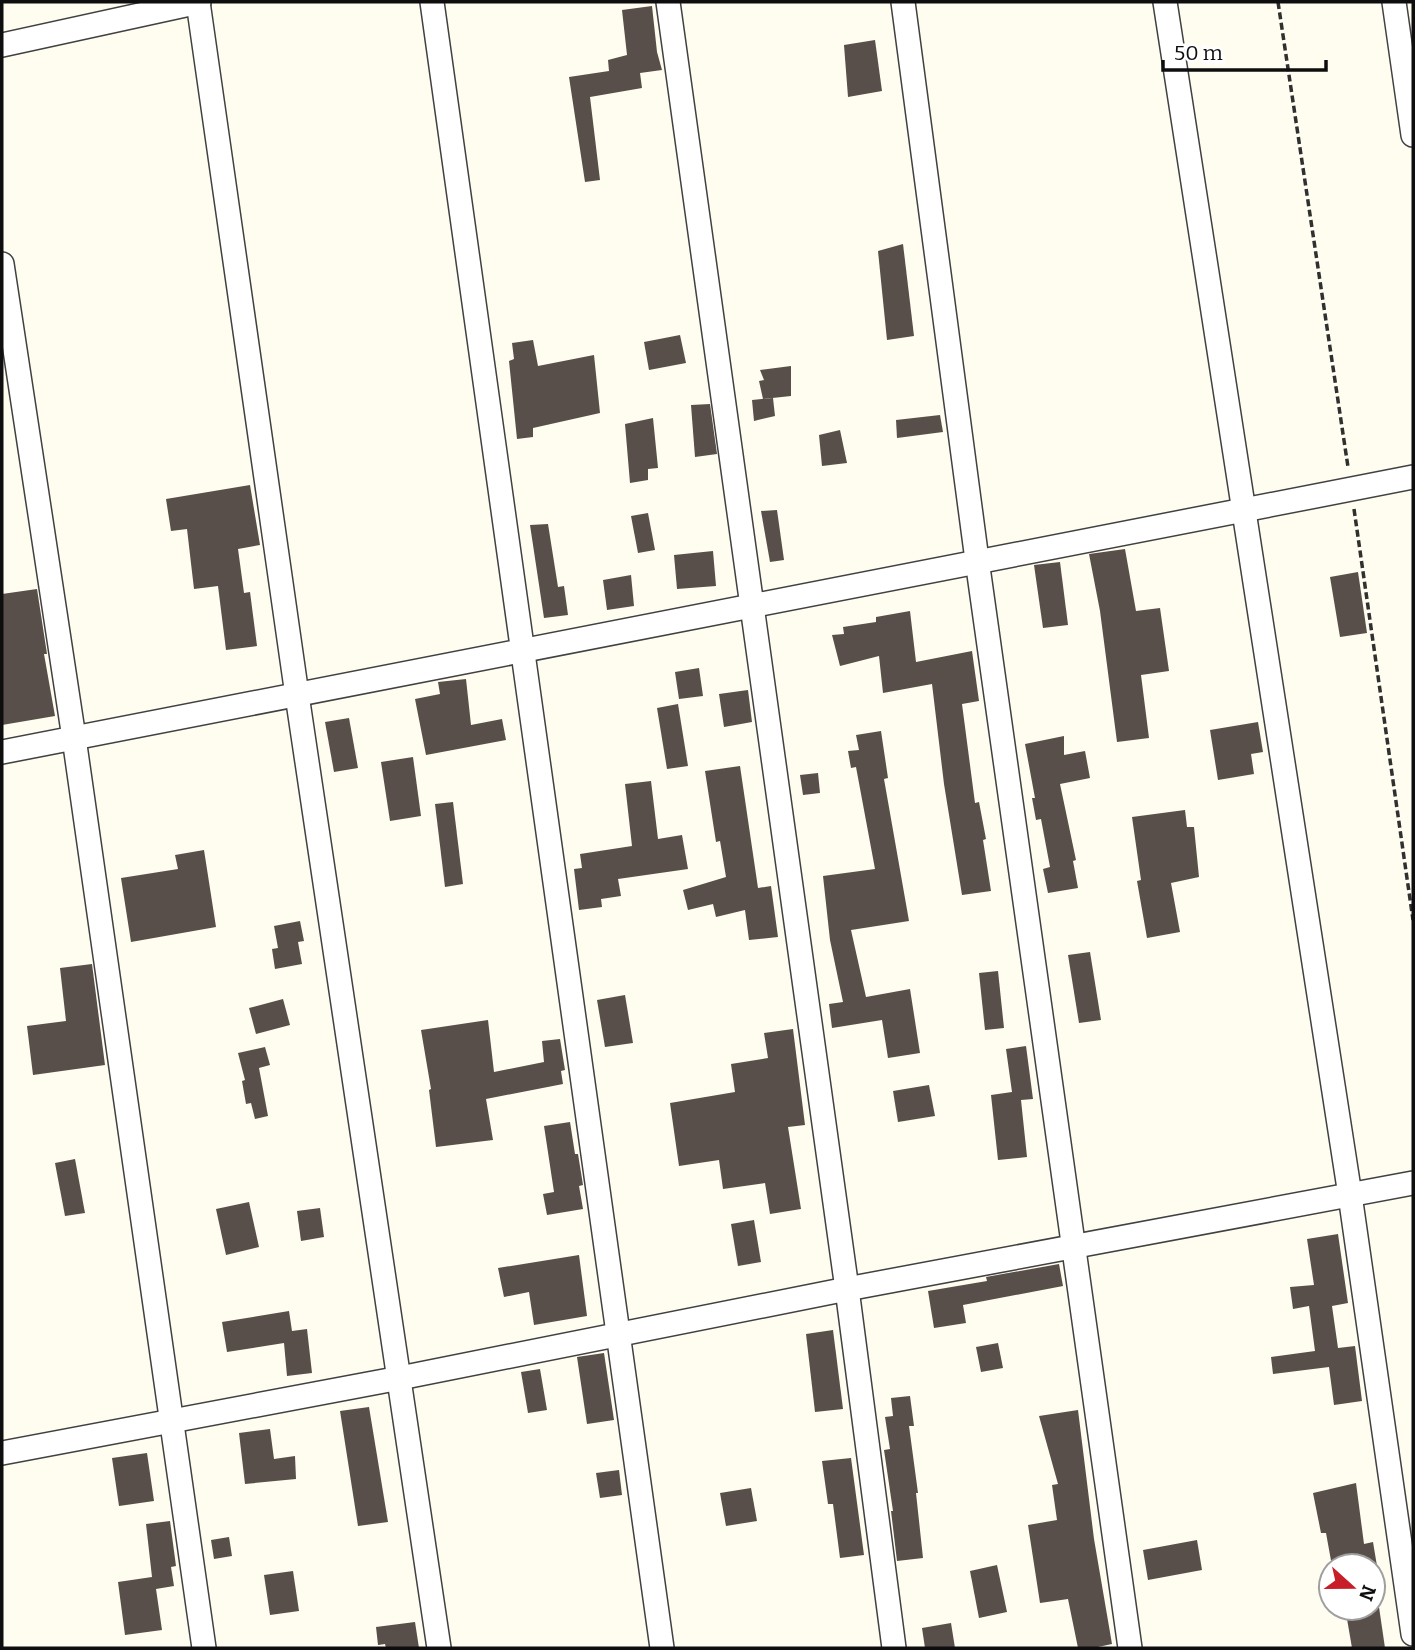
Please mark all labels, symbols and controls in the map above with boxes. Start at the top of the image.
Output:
scale bar [1163,28,1326,72]
text: 50 m [1174,40,1223,66]
north arrow [1317,1552,1387,1622]
text: N [1354,1582,1381,1604]

